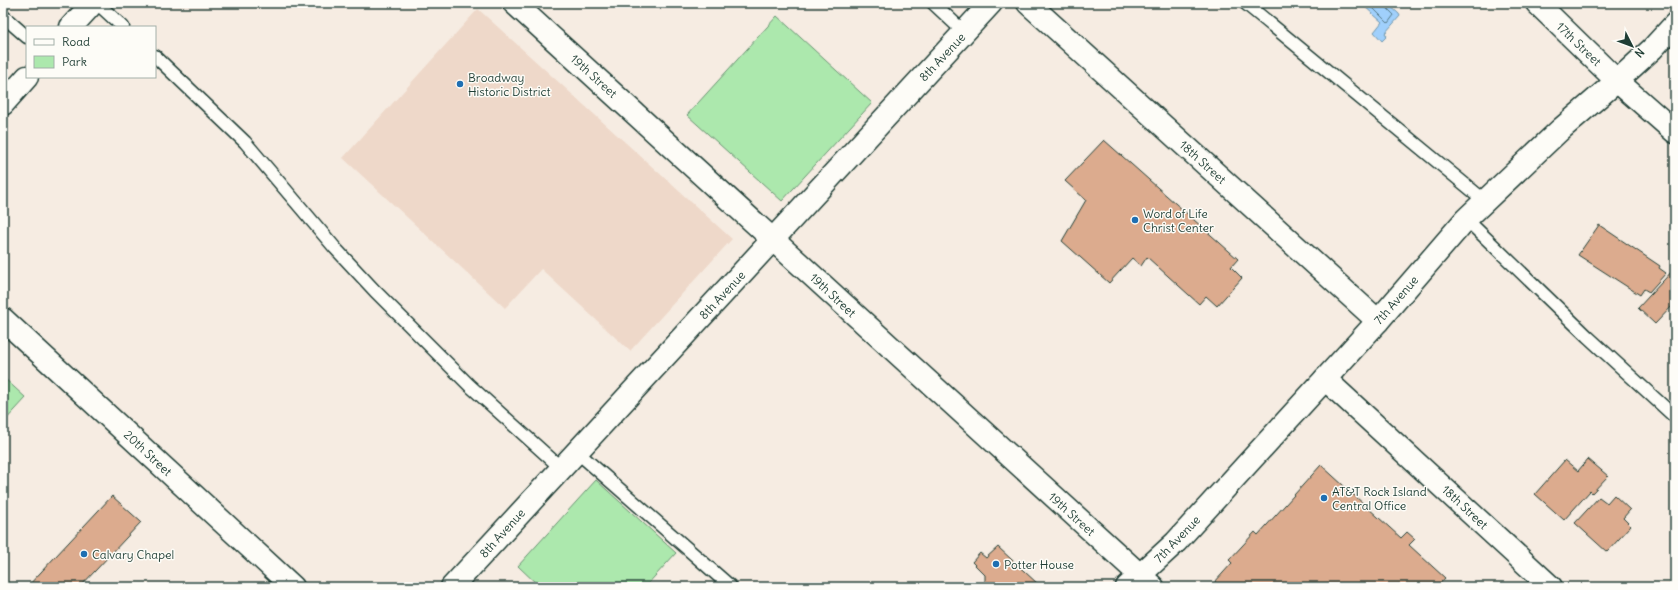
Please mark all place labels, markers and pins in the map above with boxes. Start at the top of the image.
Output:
place label: Broadway Historic District [468,70,551,99]
marker: Broadway Historic District [455,79,465,89]
place label: Word of Life Christ Center [1143,206,1214,235]
marker: Word of Life Christ Center [1130,215,1140,225]
place label: AT&T Rock Island Central Office [1332,484,1427,513]
marker: AT&T Rock Island Central Office [1319,493,1329,503]
place label: Calvary Chapel [92,547,174,562]
marker: Calvary Chapel [79,549,89,559]
place label: Potter House [1004,557,1074,572]
marker: Potter House [991,559,1001,569]

